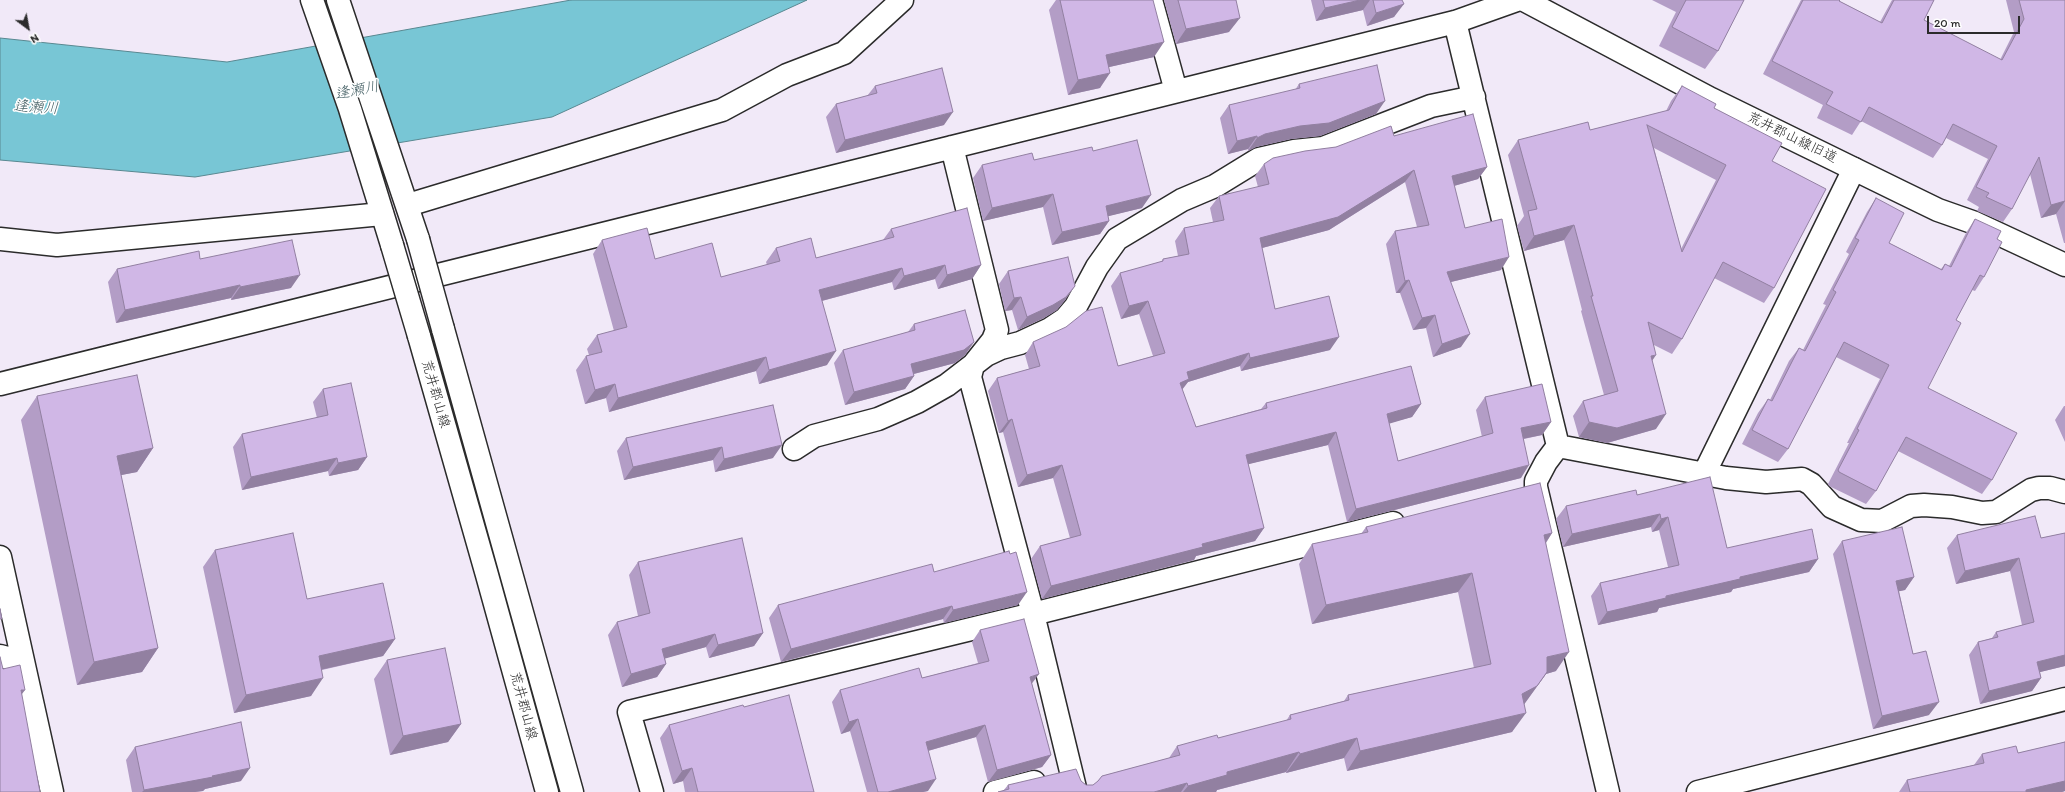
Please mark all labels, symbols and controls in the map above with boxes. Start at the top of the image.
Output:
north arrow [8,8,48,48]
scale bar [1929,8,2022,34]
text: 20 m [1934,16,1961,30]
text: N [28,31,41,46]
water label: 逢瀬川 [333,78,381,104]
water label: 逢瀬川 [13,98,59,118]
street label: 荒井郡山線旧道 [1744,109,1840,167]
street label: 荒井郡山線 [417,358,453,430]
street label: 荒井郡山線 [506,670,540,742]

